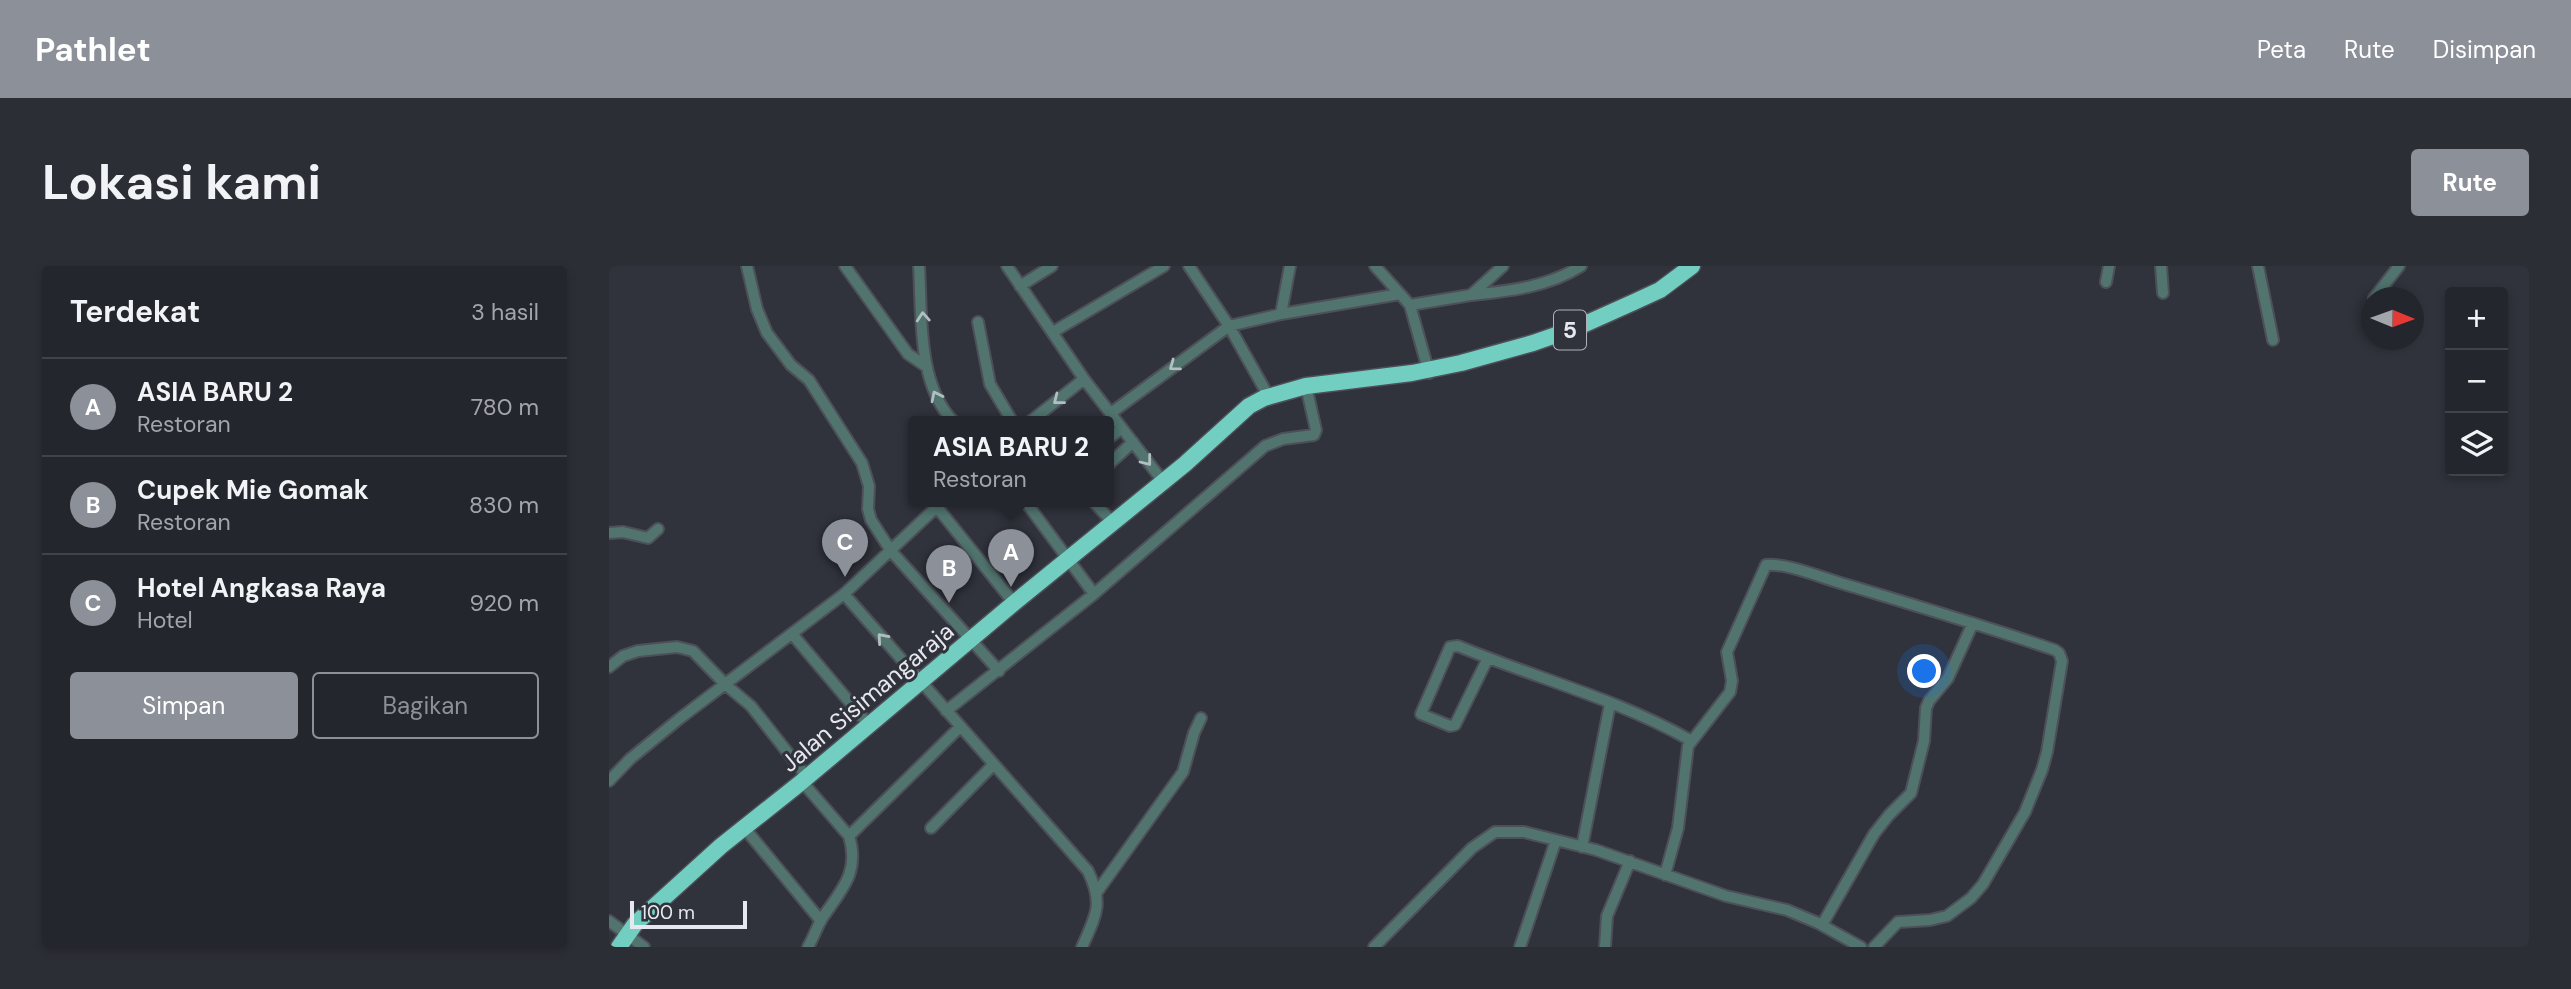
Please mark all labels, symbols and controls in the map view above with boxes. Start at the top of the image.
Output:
text: Pathlet [35,28,151,71]
text: Peta [2257,34,2306,65]
text: Rute [2344,34,2395,65]
text: Disimpan [2433,34,2536,65]
button: Rute [2411,149,2529,216]
text: Lokasi kami [42,150,321,214]
north arrow [2361,287,2424,350]
map controls [2445,287,2508,476]
button: + [2445,287,2508,350]
text: Terdekat [70,292,200,331]
text: 3 hasil [471,297,539,327]
road number: 5 [1554,310,1586,349]
one-way arrow [915,311,930,322]
button: − [2445,350,2508,413]
one-way arrow [1170,358,1182,371]
text: ASIA BARU 2 [137,375,293,409]
one-way arrow [930,391,944,403]
one-way arrow [1053,391,1065,404]
text: A [85,392,101,422]
text: 780 m [471,392,539,422]
text: Restoran [137,409,231,439]
button: layers [2445,413,2508,476]
popup [908,416,1114,507]
text: ASIA BARU 2 [933,430,1089,464]
one-way arrow [1139,453,1152,465]
text: Restoran [933,464,1027,494]
text: Cupek Mie Gomak [137,473,369,507]
text: B [86,490,100,520]
text: 830 m [469,490,539,520]
text: Restoran [137,507,231,537]
pin: C [822,519,868,577]
pin: A [988,529,1034,587]
pin: B [926,545,972,603]
text: Hotel Angkasa Raya [137,571,386,605]
text: C [85,588,101,618]
text: 920 m [470,588,539,618]
text: Hotel [137,605,193,635]
street label: Jalan Sisimangaraja [774,616,960,778]
one-way arrow [878,633,890,646]
your location [1907,654,1941,688]
button: Simpan [70,672,298,739]
button: Bagikan [312,672,539,739]
scale bar [630,898,747,930]
text: 100 m [641,900,695,925]

